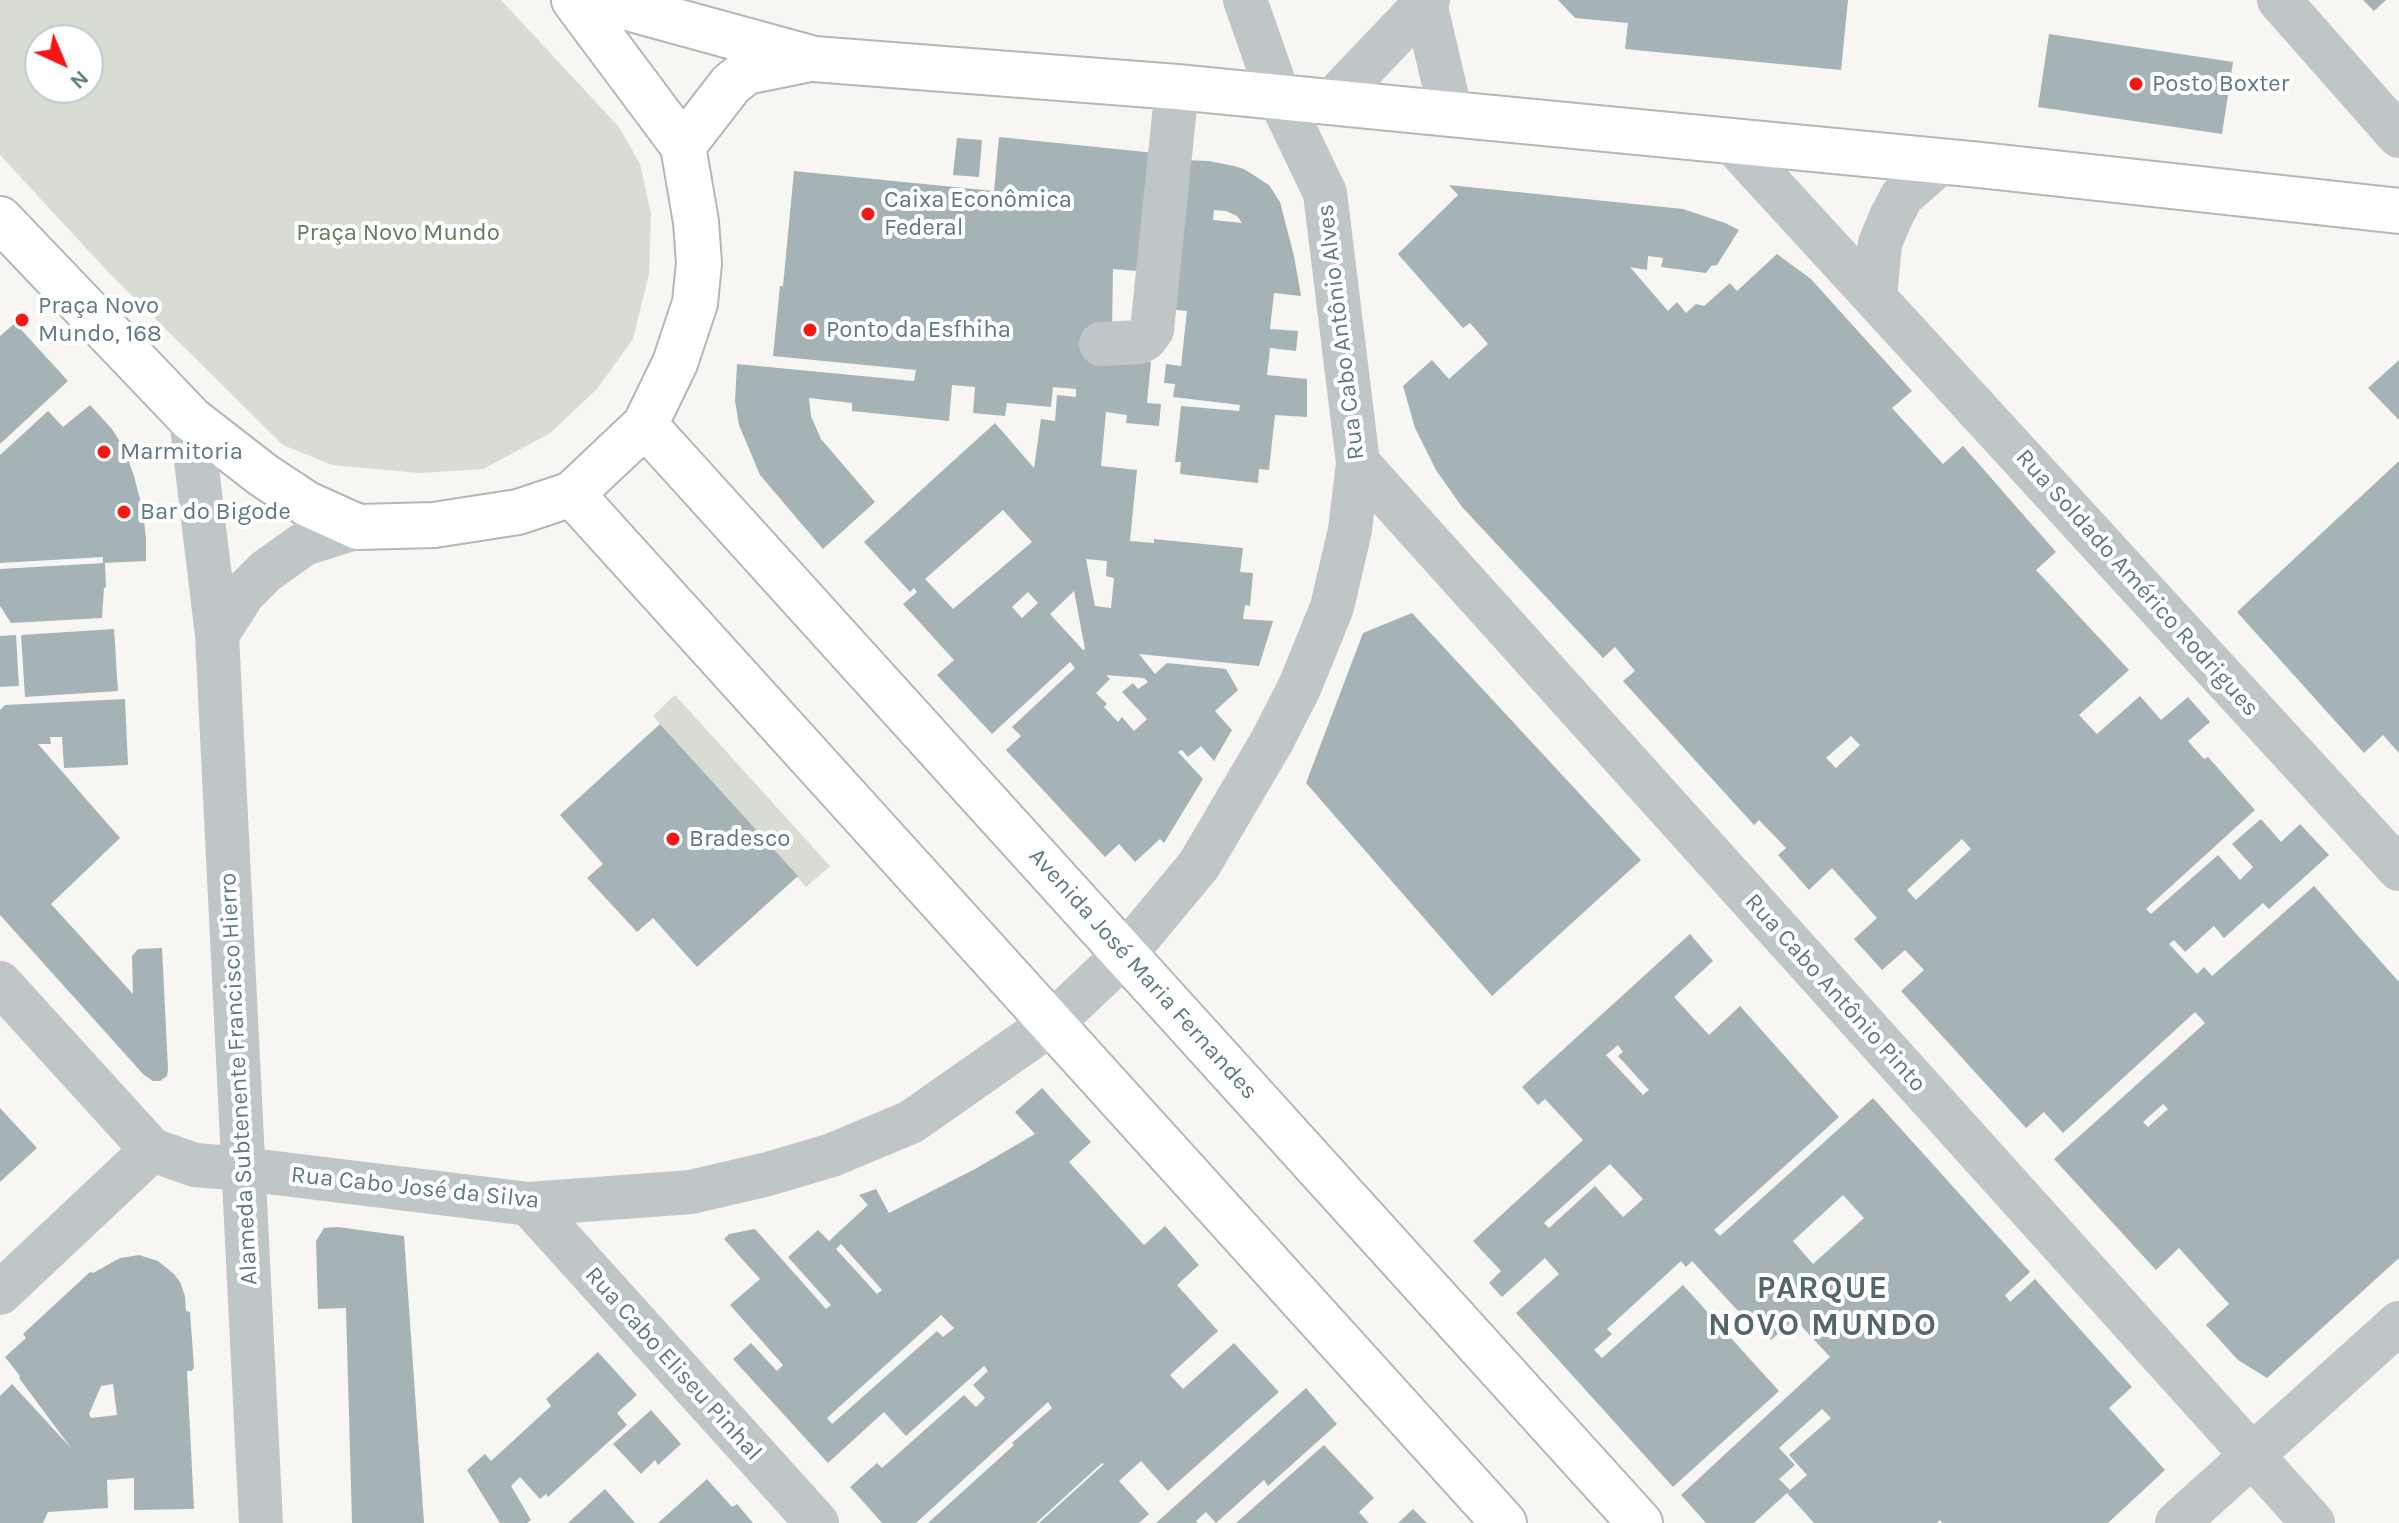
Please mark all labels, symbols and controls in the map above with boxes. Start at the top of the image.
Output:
north arrow [24,24,104,104]
text: N [65,65,94,95]
place label: Posto Boxter [2152,70,2289,98]
marker: Posto Boxter [2127,75,2145,93]
place label: Caixa Econômica Federal [884,186,1072,242]
street label: Rua Cabo Antônio Alves [1311,202,1371,462]
marker: Caixa Econômica Federal [859,205,877,223]
park label: Praça Novo Mundo [296,219,500,247]
place label: Praça Novo Mundo, 168 [38,292,162,348]
marker: Praça Novo Mundo, 168 [13,311,31,329]
place label: Ponto da Esfhiha [826,316,1011,344]
marker: Ponto da Esfhiha [801,321,819,339]
place label: Marmitoria [120,438,243,466]
marker: Marmitoria [95,443,113,461]
street label: Rua Soldado Américo Rodrigues [2009,444,2265,722]
place label: Bar do Bigode [140,498,291,526]
marker: Bar do Bigode [115,503,133,521]
place label: Bradesco [689,825,790,853]
marker: Bradesco [664,830,682,848]
street label: Avenida José Maria Fernandes [1022,842,1264,1106]
street label: Alameda Subtenente Francisco Hierro [214,872,264,1286]
street label: Rua Cabo Antônio Pinto [1738,888,1932,1098]
street label: Rua Cabo José da Silva [290,1161,540,1215]
street label: Rua Cabo Eliseu Pinhal [578,1261,768,1467]
district label: PARQUE NOVO MUNDO [1708,1270,1938,1345]

